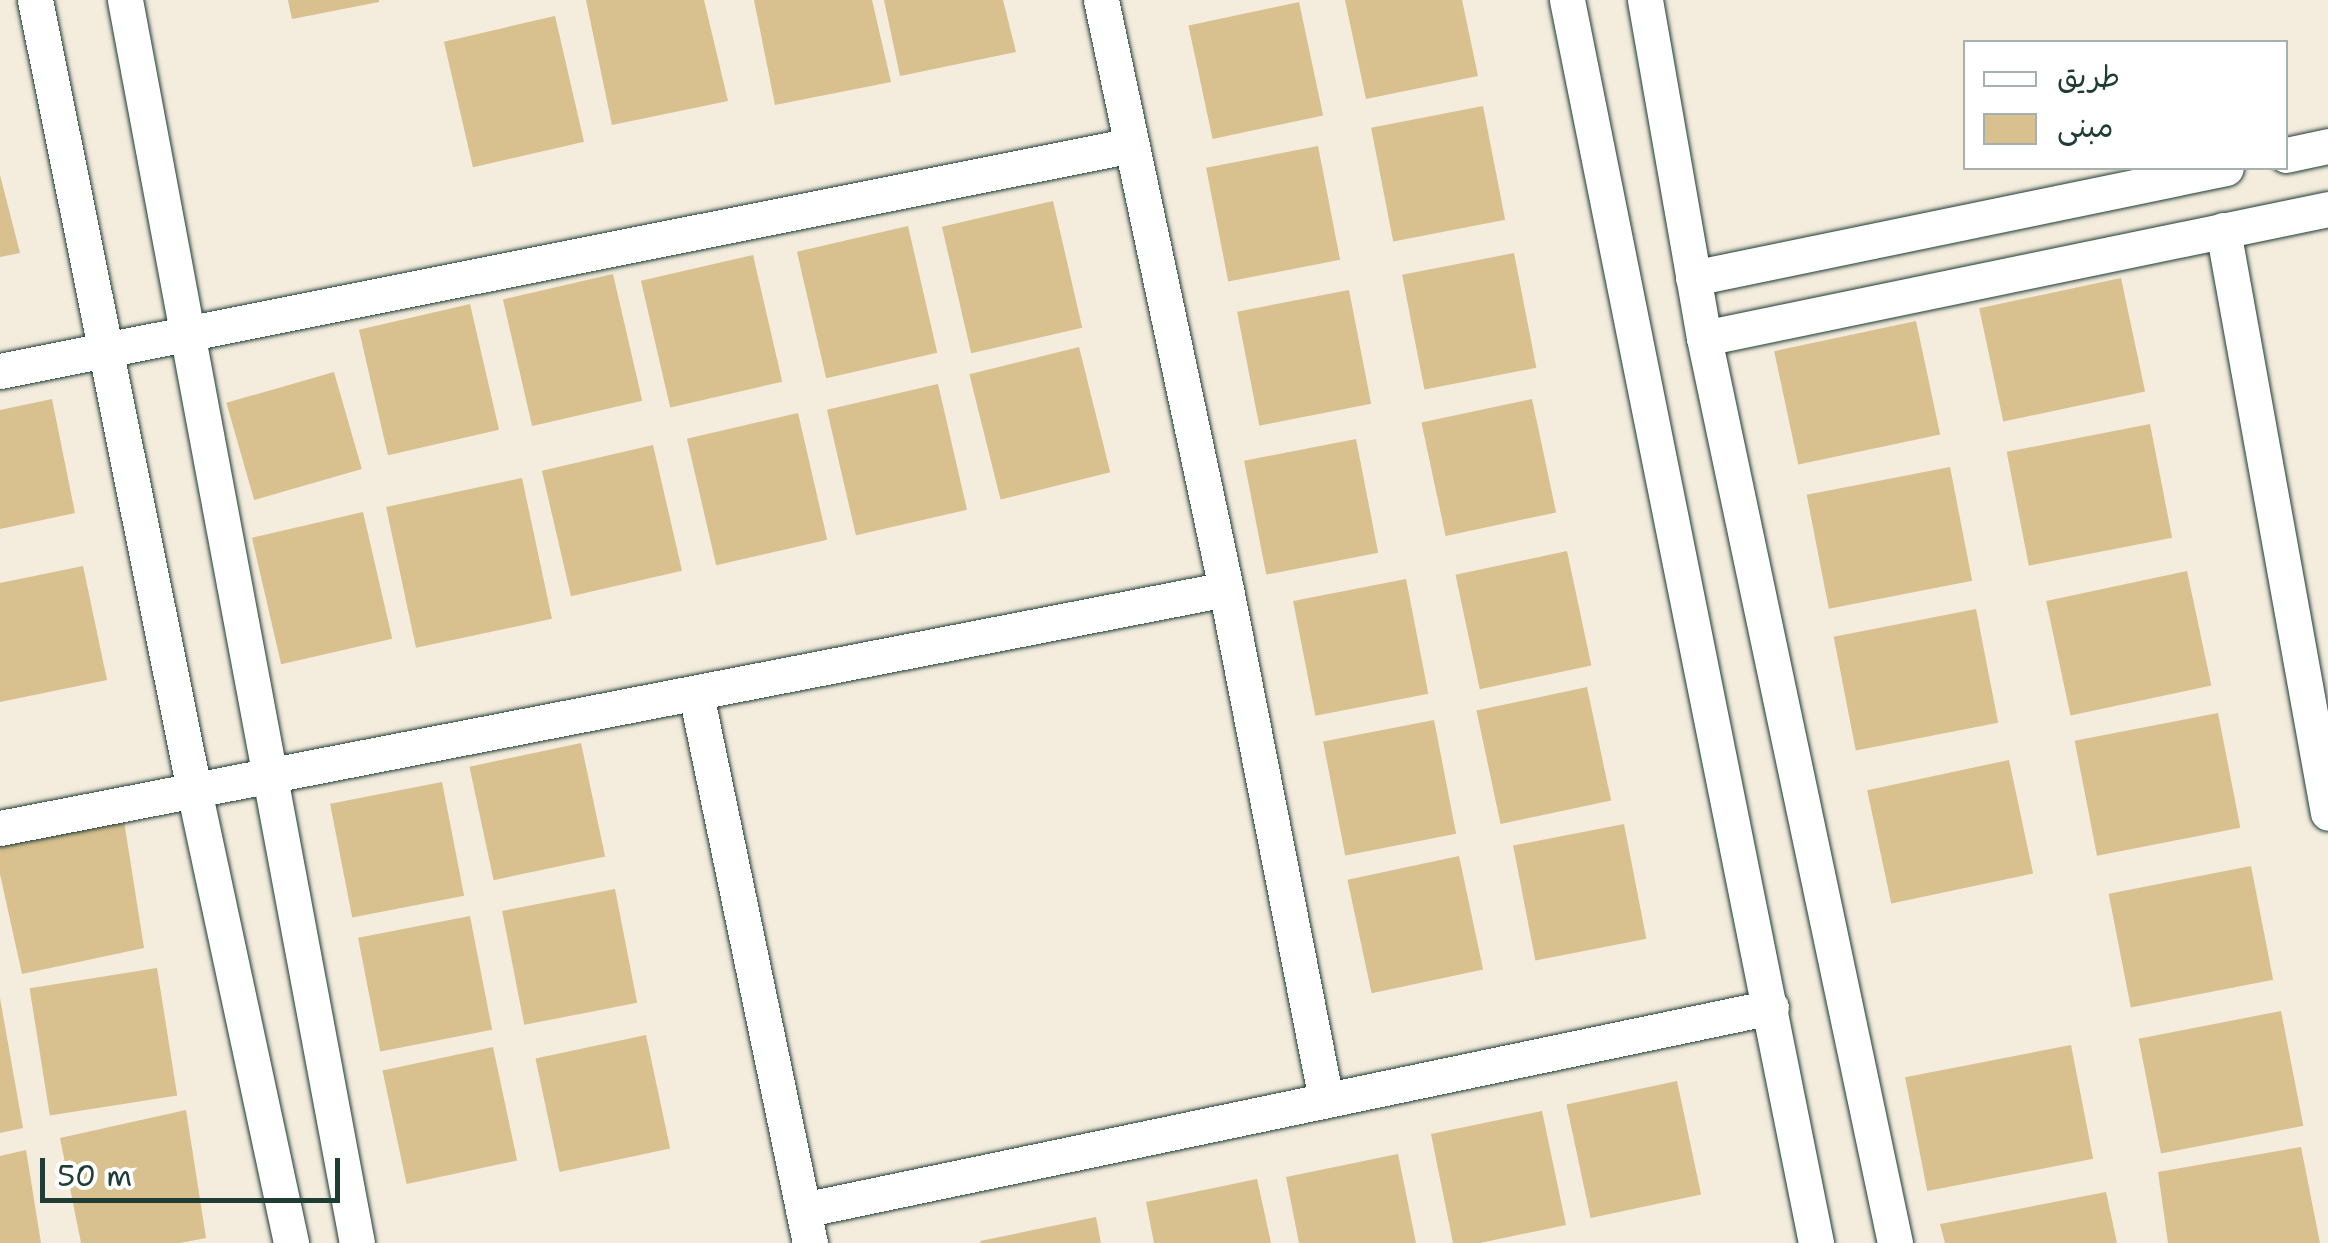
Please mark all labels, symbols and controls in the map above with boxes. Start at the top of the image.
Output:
legend [1963,40,2288,170]
text: طريق [2057,56,2120,97]
text: مبنى [2057,106,2113,147]
scale bar [45,1138,345,1200]
text: 50 m [57,1155,132,1196]

